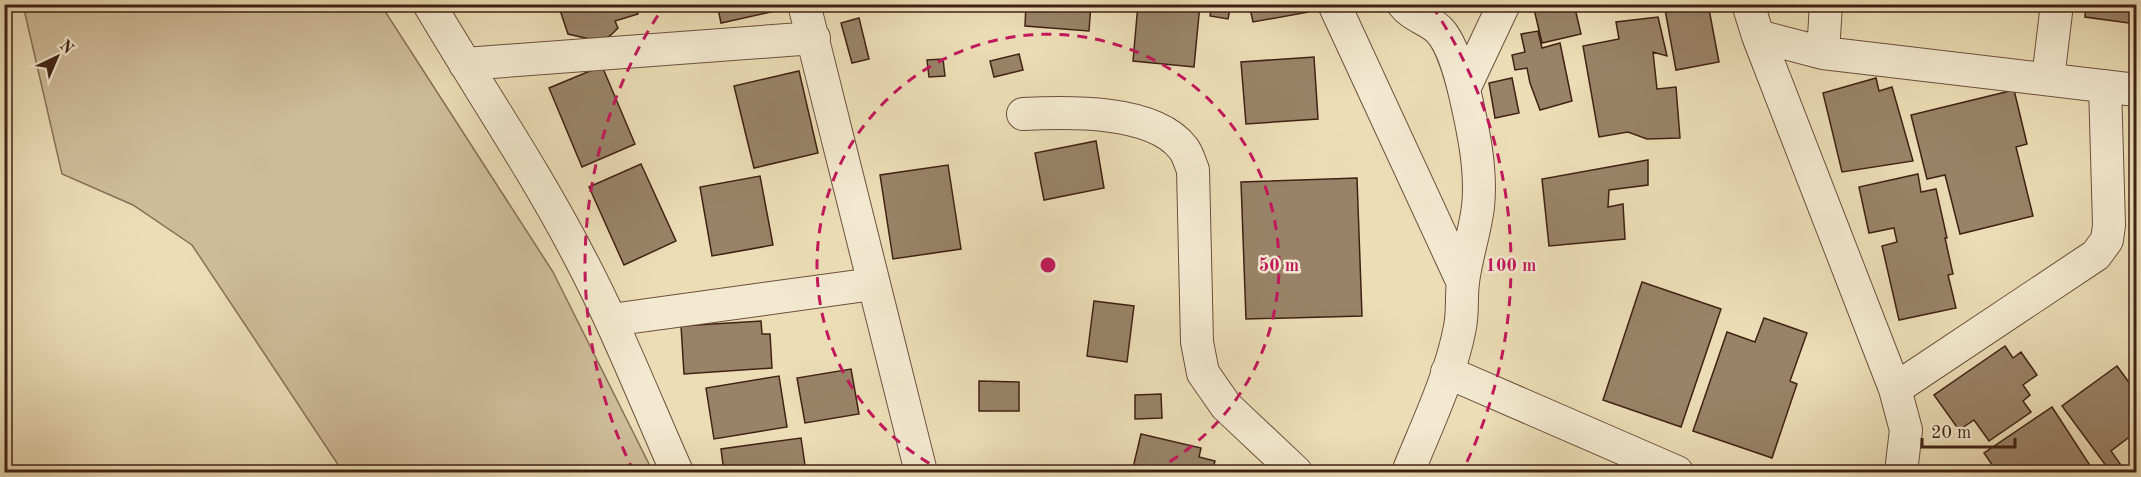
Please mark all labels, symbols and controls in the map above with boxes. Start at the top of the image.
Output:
north arrow [27,27,87,87]
text: N [56,38,77,58]
centre of rings [1038,255,1058,275]
text: 50 m [1259,257,1299,275]
text: 100 m [1486,257,1536,275]
scale bar [1922,411,2015,449]
text: 20 m [1931,424,1971,442]

